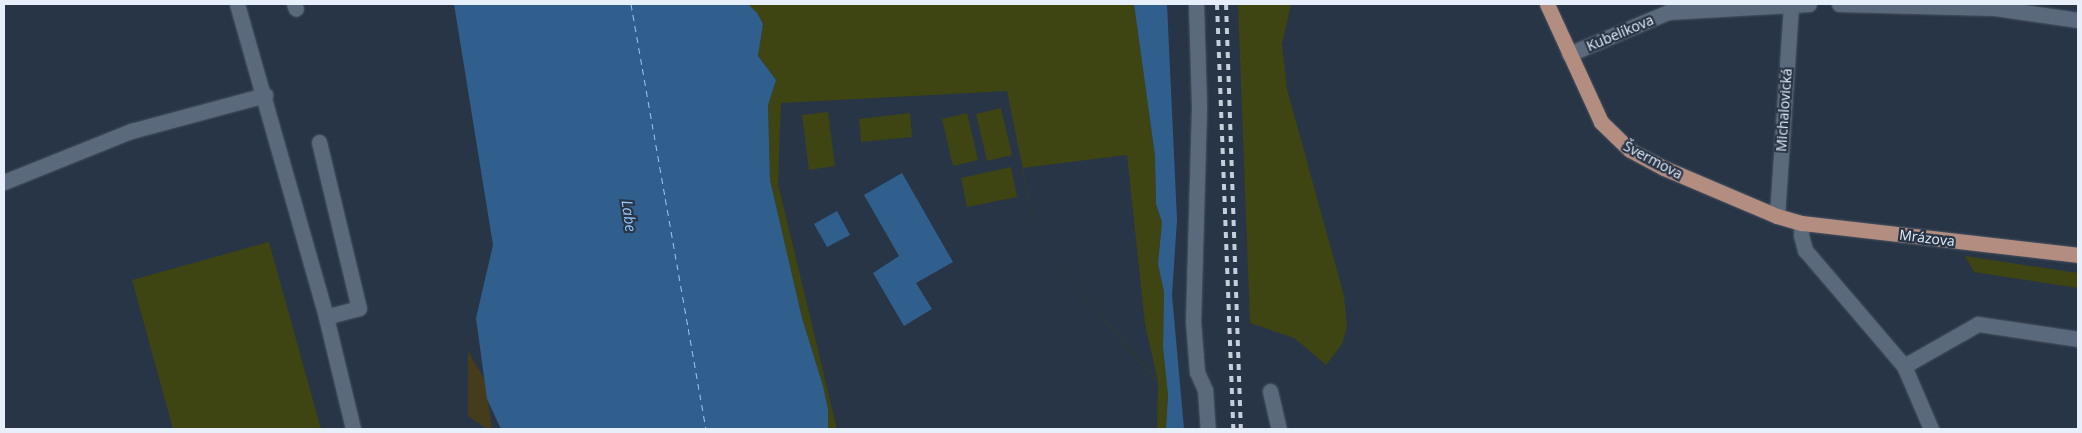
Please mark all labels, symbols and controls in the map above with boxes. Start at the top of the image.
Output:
street label: Kubelíkova [1584,11,1656,55]
street label: Michalovická [1773,68,1795,152]
street label: Švermova [1621,137,1685,183]
water label: Labe [618,199,640,233]
street label: Mrázova [1898,226,1956,250]

